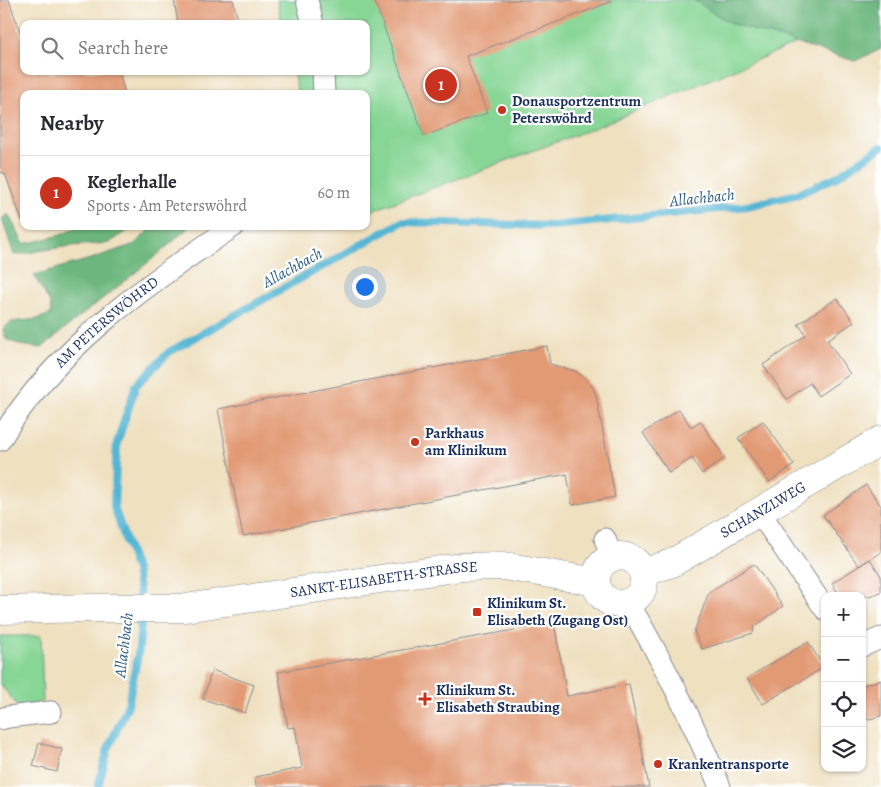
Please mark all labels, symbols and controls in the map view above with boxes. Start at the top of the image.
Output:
search box [20,20,370,75]
icon: search [38,34,66,62]
text: Search here [78,35,168,61]
pin: 1 [425,66,457,104]
place label: Donausportzentrum Peterswöhrd [512,91,642,128]
marker: Donausportzentrum Peterswöhrd [496,104,508,116]
text: Nearby [40,109,103,137]
text: Keglerhalle [87,169,177,195]
text: 1 [53,182,59,204]
text: 60 m [318,182,350,204]
water label: Allachbach [668,184,736,212]
text: Sports · Am Peterswöhrd [87,195,247,217]
water label: Allachbach [258,242,326,294]
street label: AM PETERSWÖHRD [50,272,162,373]
your location [352,274,378,300]
place label: Parkhaus am Klinikum [425,423,507,460]
marker: Parkhaus am Klinikum [409,436,421,448]
street label: SCHANZLWEG [716,477,809,543]
street label: SANKT-ELISABETH-STRASSE [289,557,478,602]
map controls [821,592,866,772]
button: + [821,592,866,637]
place label: Klinikum St. Elisabeth (Zugang Ost) [487,593,628,630]
marker: Klinikum St. Elisabeth (Zugang Ost) [471,606,483,618]
water label: Allachbach [109,611,139,680]
button: − [821,637,866,682]
place label: Klinikum St. Elisabeth Straubing [436,680,560,717]
button: locate [821,682,866,727]
marker: Klinikum St. Elisabeth Straubing [418,692,432,706]
button: layers [821,727,866,772]
place label: Krankentransporte [668,754,789,774]
marker: Krankentransporte [652,758,664,770]

